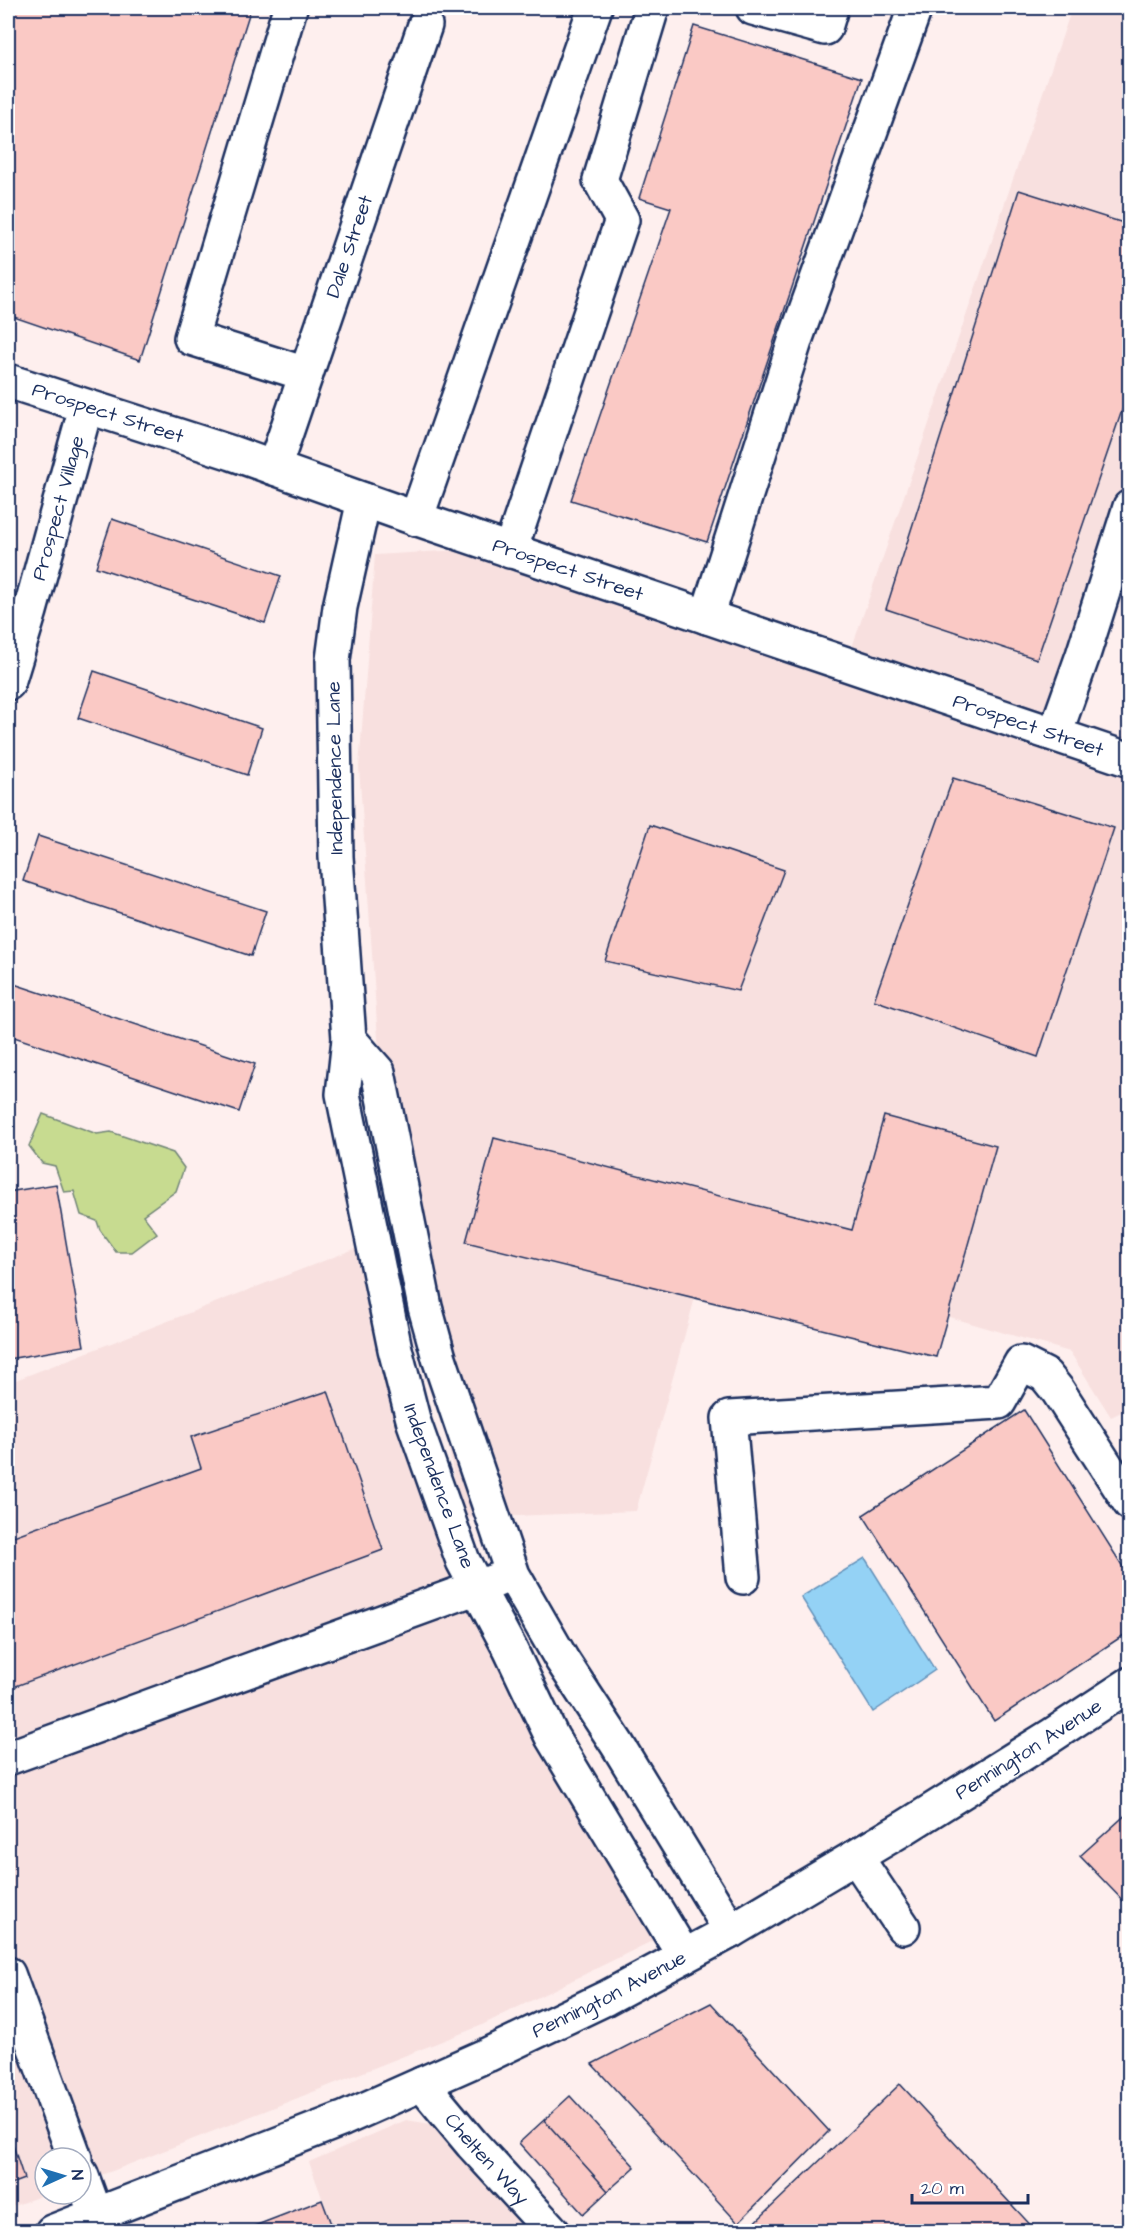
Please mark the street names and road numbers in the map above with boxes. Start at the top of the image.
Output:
street label: Dale Street [319,191,380,302]
street label: Prospect Street [29,376,187,451]
street label: Prospect Village [25,432,92,584]
street label: Prospect Street [489,531,647,608]
street label: Independence Lane [319,681,351,855]
street label: Prospect Street [949,687,1107,764]
street label: Independence Lane [396,1400,482,1572]
street label: Pennington Avenue [950,1692,1108,1807]
street label: Pennington Avenue [527,1944,691,2045]
street label: Chelten Way [438,2107,535,2212]

